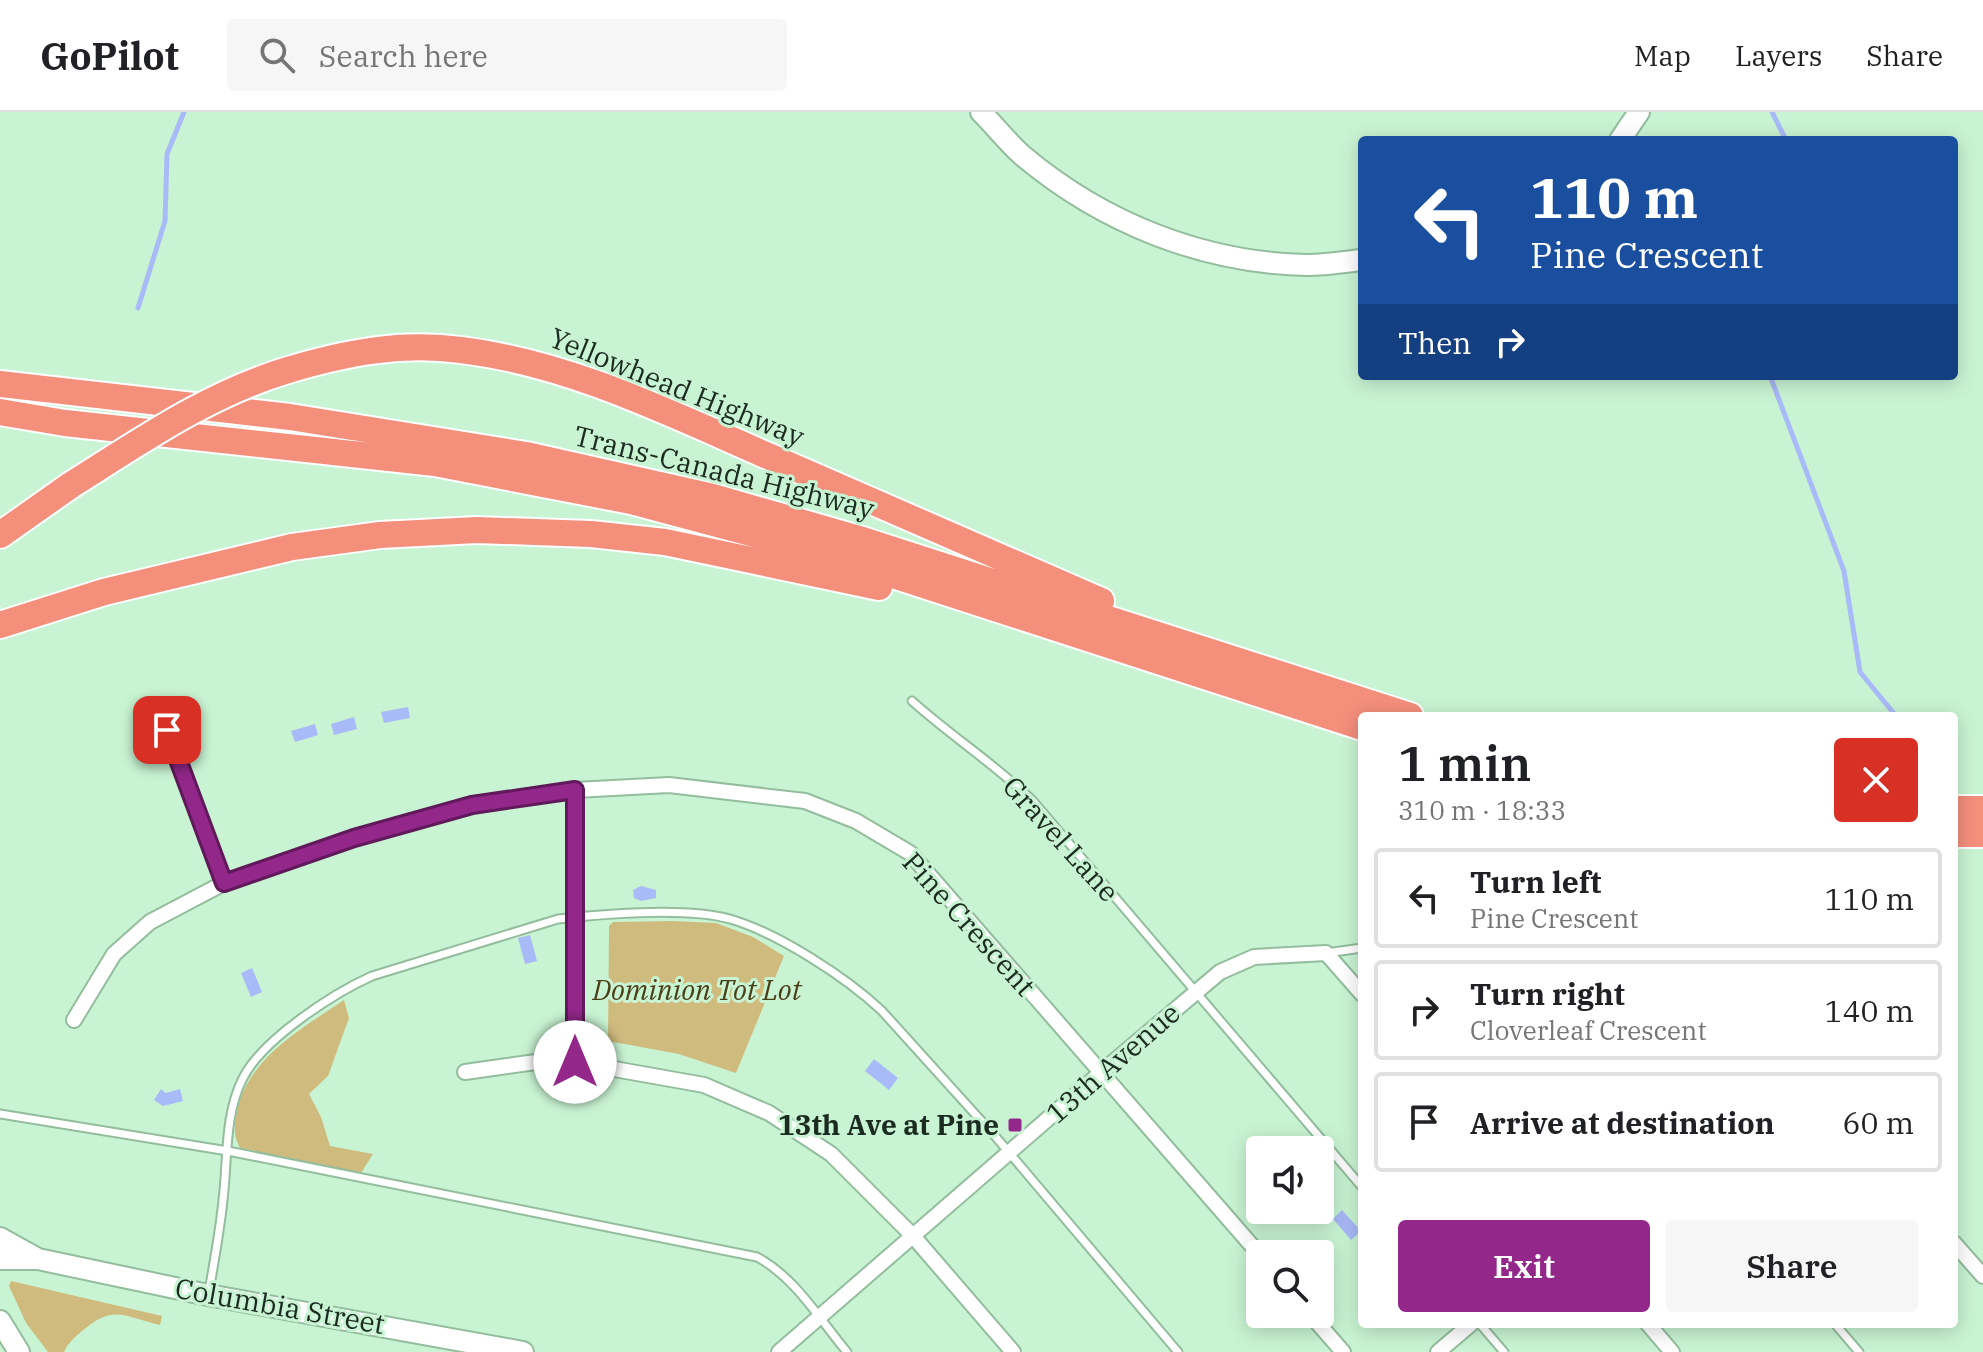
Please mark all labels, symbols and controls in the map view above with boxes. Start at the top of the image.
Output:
search box [227,19,787,91]
text: GoPilot [40,31,179,80]
icon: search [255,33,299,77]
text: Search here [319,36,488,75]
text: Map [1634,37,1691,74]
text: Layers [1735,37,1822,74]
text: Share [1866,37,1943,74]
text: 110 m [1530,161,1698,233]
icon: left [1398,168,1502,272]
text: Pine Crescent [1530,231,1763,278]
street label: Yellowhead Highway [544,319,810,455]
icon: right [1488,320,1532,364]
text: Then [1398,323,1472,362]
street label: Trans-Canada Highway [570,416,878,527]
pin [133,696,201,764]
icon: arrive [145,708,189,752]
text: 1 min [1398,732,1531,794]
button: close [1834,738,1918,822]
street label: Gravel Lane [995,768,1128,909]
text: 310 m · 18:33 [1398,793,1566,827]
street label: Pine Crescent [895,844,1044,1004]
text: Turn left [1470,862,1602,901]
icon: left [1402,876,1446,920]
text: 110 m [1824,879,1914,918]
text: Pine Crescent [1470,901,1639,935]
park label: Dominion Tot Lot [591,971,803,1008]
text: Turn right [1470,974,1625,1013]
icon: right [1402,988,1446,1032]
text: 140 m [1824,991,1914,1030]
street label: 13th Avenue [1038,994,1187,1131]
text: Cloverleaf Crescent [1470,1013,1707,1047]
position arrow [533,1020,617,1104]
icon: arrive [1402,1100,1446,1144]
text: Arrive at destination [1470,1103,1775,1142]
text: 60 m [1842,1103,1914,1142]
place label: 13th Ave at Pine [778,1106,999,1143]
marker: 13th Ave at Pine [1006,1116,1024,1134]
map controls [1246,1136,1334,1328]
button: sound [1246,1136,1334,1224]
button: Exit [1398,1220,1650,1312]
button: Share [1666,1220,1918,1312]
button: search [1246,1240,1334,1328]
street label: Columbia Street [172,1269,388,1342]

